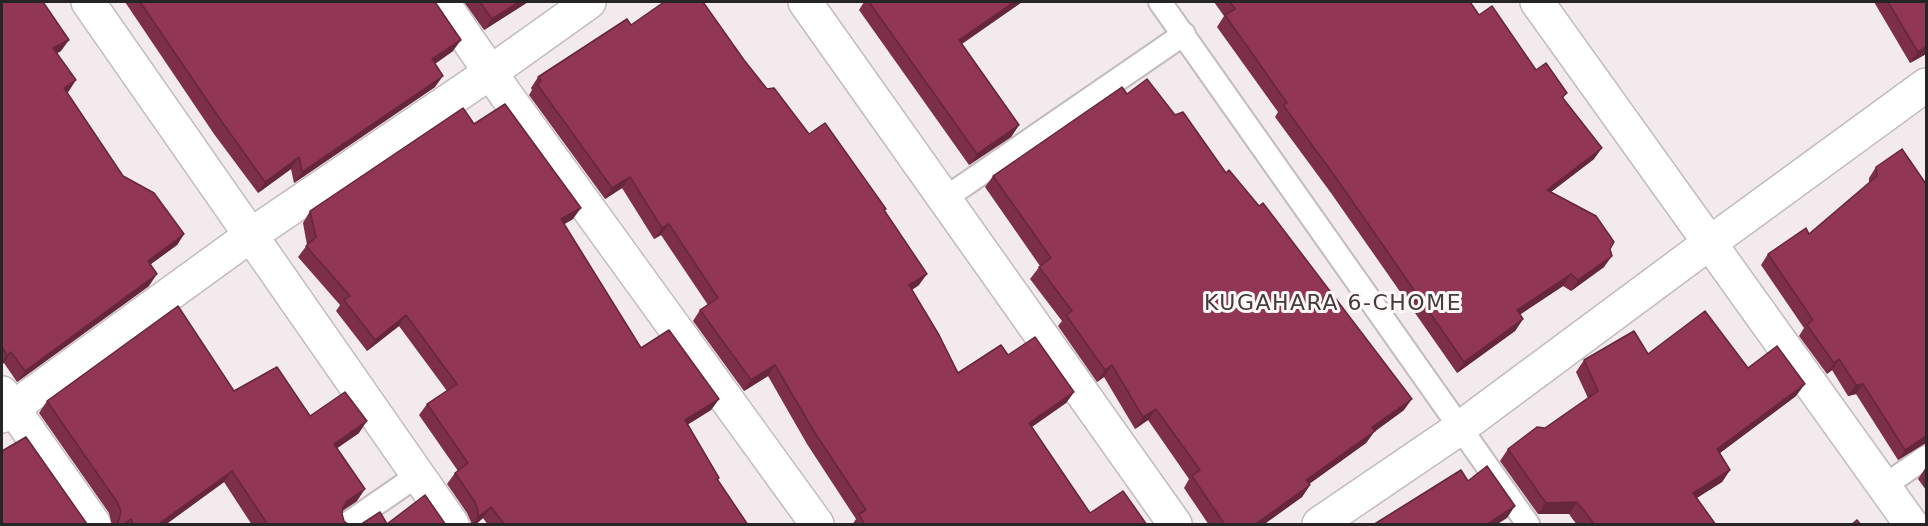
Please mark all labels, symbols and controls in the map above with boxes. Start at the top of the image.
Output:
district label: KUGAHARA 6-CHOME [1204,291,1462,317]

